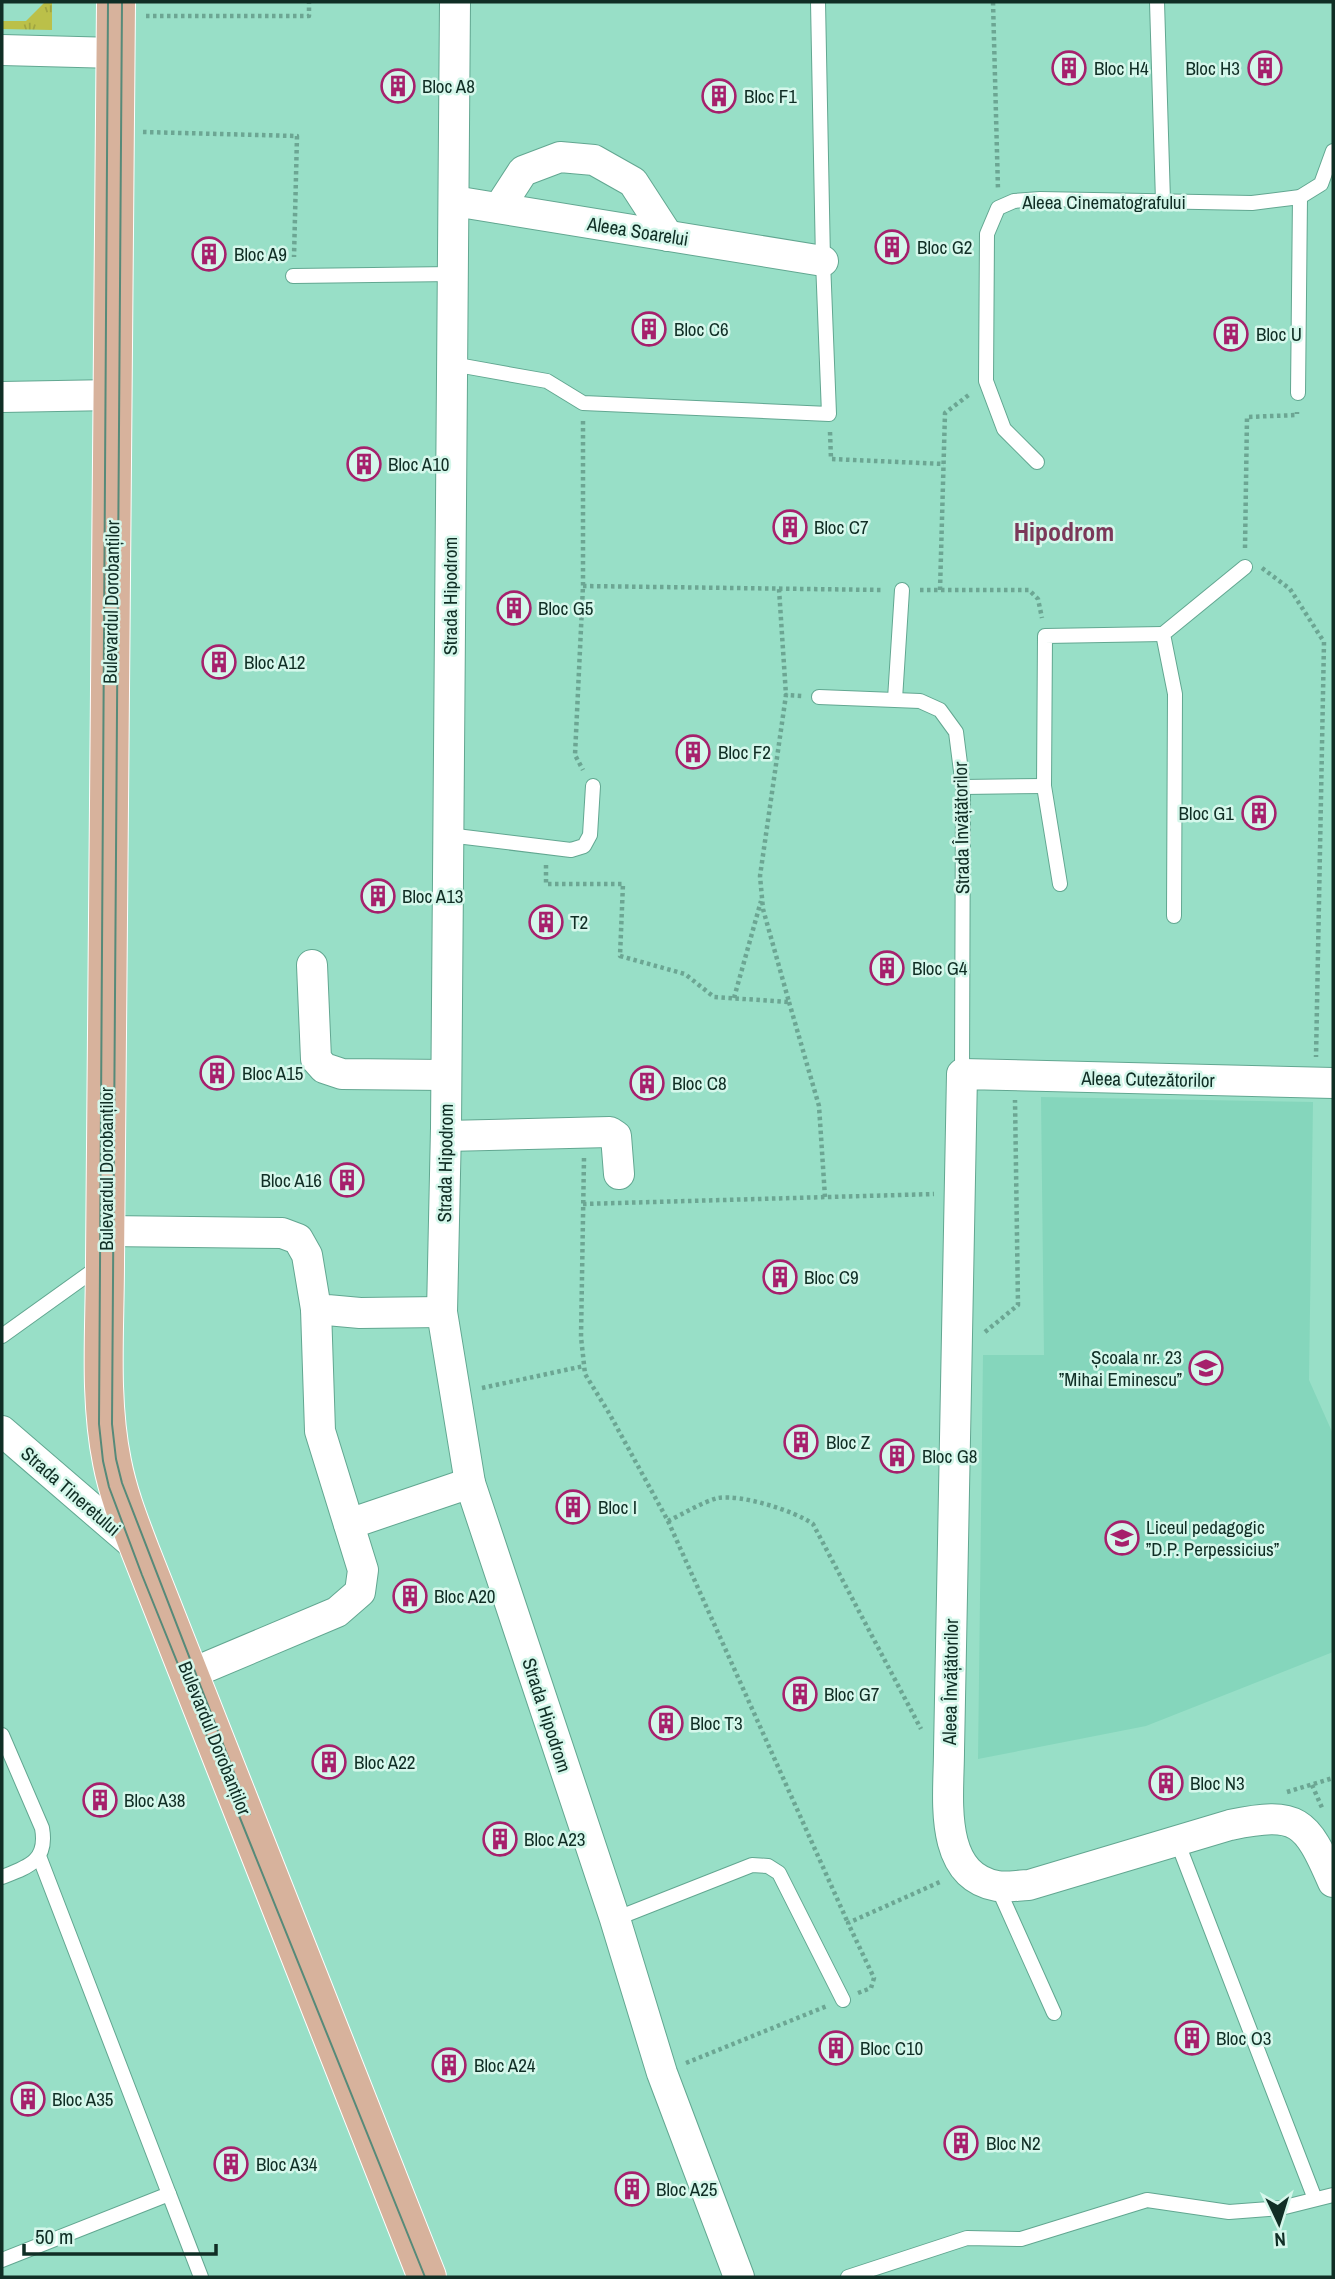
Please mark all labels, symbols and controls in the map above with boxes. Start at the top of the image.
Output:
building icon: Bloc H4 [1050,49,1088,87]
building icon: Bloc H3 [1246,49,1284,87]
place label: Bloc H4 [1094,55,1149,81]
place label: Bloc H3 [1185,55,1240,81]
building icon: Bloc A8 [379,67,417,105]
place label: Bloc A8 [422,73,475,99]
building icon: Bloc F1 [700,77,738,115]
place label: Bloc F1 [744,83,797,109]
street label: Aleea Cinematografului [1021,189,1186,215]
street label: Aleea Soarelui [585,210,691,252]
building icon: Bloc G2 [873,228,911,266]
place label: Bloc G2 [917,234,972,260]
building icon: Bloc A9 [190,235,228,273]
place label: Bloc A9 [234,241,287,267]
building icon: Bloc C6 [630,310,668,348]
building icon: Bloc U [1212,315,1250,353]
place label: Bloc C6 [674,316,729,342]
place label: Bloc U [1256,321,1302,347]
building icon: Bloc A10 [345,445,383,483]
place label: Bloc A10 [388,451,450,477]
building icon: Bloc C7 [771,508,809,546]
place label: Bloc C7 [814,514,869,540]
district label: Hipodrom [1014,514,1114,549]
street label: Bulevardul Dorobanților [97,519,125,684]
street label: Strada Hipodrom [437,537,463,655]
building icon: Bloc G5 [495,589,533,627]
place label: Bloc G5 [538,595,594,621]
building icon: Bloc A12 [200,643,238,681]
place label: Bloc A12 [244,649,306,675]
building icon: Bloc F2 [674,733,712,771]
place label: Bloc F2 [718,739,771,765]
street label: Strada Învățătorilor [947,761,975,894]
building icon: Bloc G1 [1240,794,1278,832]
place label: Bloc G1 [1179,800,1234,826]
building icon: Bloc A13 [359,877,397,915]
place label: Bloc A13 [402,883,464,909]
building icon: T2 [527,903,565,941]
place label: T2 [570,909,588,935]
building icon: Bloc G4 [868,949,906,987]
place label: Bloc G4 [912,955,968,981]
building icon: Bloc A15 [198,1054,236,1092]
place label: Bloc A15 [242,1060,304,1086]
building icon: Bloc C8 [628,1064,666,1102]
street label: Aleea Cutezătorilor [1080,1065,1216,1093]
place label: Bloc C8 [672,1070,727,1096]
street label: Bulevardul Dorobanților [93,1086,119,1251]
street label: Strada Hipodrom [431,1103,459,1223]
building icon: Bloc A16 [328,1161,366,1199]
place label: Bloc A16 [260,1167,322,1193]
building icon: Bloc C9 [761,1258,799,1296]
place label: Bloc C9 [804,1264,859,1290]
place label: Școala nr. 23 ”Mihai Eminescu” [1059,1344,1182,1392]
school or university icon: Școala nr. 23 ”Mihai Eminescu” [1187,1349,1225,1387]
building icon: Bloc Z [782,1423,820,1461]
place label: Bloc Z [826,1429,871,1455]
building icon: Bloc G8 [878,1437,916,1475]
street label: Strada Tineretului [16,1440,126,1542]
place label: Bloc G8 [922,1443,977,1469]
building icon: Bloc I [554,1488,592,1526]
place label: Bloc I [598,1494,637,1520]
place label: Liceul pedagogic ”D.P. Perpessicius” [1146,1514,1279,1562]
school or university icon: Liceul pedagogic ”D.P. Perpessicius” [1103,1519,1141,1557]
building icon: Bloc A20 [391,1577,429,1615]
place label: Bloc A20 [434,1583,496,1609]
street label: Aleea Învățătorilor [936,1618,964,1746]
street label: Strada Hipodrom [516,1655,578,1775]
street label: Bulevardul Dorobanților [172,1657,258,1819]
building icon: Bloc G7 [781,1675,819,1713]
place label: Bloc G7 [824,1681,880,1707]
building icon: Bloc T3 [647,1704,685,1742]
place label: Bloc T3 [690,1710,743,1736]
building icon: Bloc A22 [310,1743,348,1781]
place label: Bloc A22 [354,1749,416,1775]
building icon: Bloc N3 [1147,1764,1185,1802]
place label: Bloc N3 [1190,1770,1245,1796]
building icon: Bloc A38 [81,1781,119,1819]
place label: Bloc A38 [124,1787,186,1813]
building icon: Bloc A23 [481,1820,519,1858]
place label: Bloc A23 [524,1826,586,1852]
building icon: Bloc O3 [1173,2019,1211,2057]
place label: Bloc O3 [1216,2025,1271,2051]
building icon: Bloc C10 [817,2029,855,2067]
place label: Bloc C10 [860,2035,923,2061]
building icon: Bloc A24 [430,2046,468,2084]
place label: Bloc A24 [474,2052,536,2078]
building icon: Bloc A35 [9,2080,47,2118]
place label: Bloc A35 [52,2086,114,2112]
building icon: Bloc N2 [942,2124,980,2162]
place label: Bloc N2 [986,2130,1041,2156]
building icon: Bloc A34 [212,2145,250,2183]
place label: Bloc A34 [256,2151,318,2177]
building icon: Bloc A25 [613,2170,651,2208]
place label: Bloc A25 [656,2176,718,2202]
north arrow [1244,2188,1314,2258]
scale bar [24,2212,217,2256]
text: 50 m [35,2222,73,2251]
text: N [1274,2227,1287,2253]

